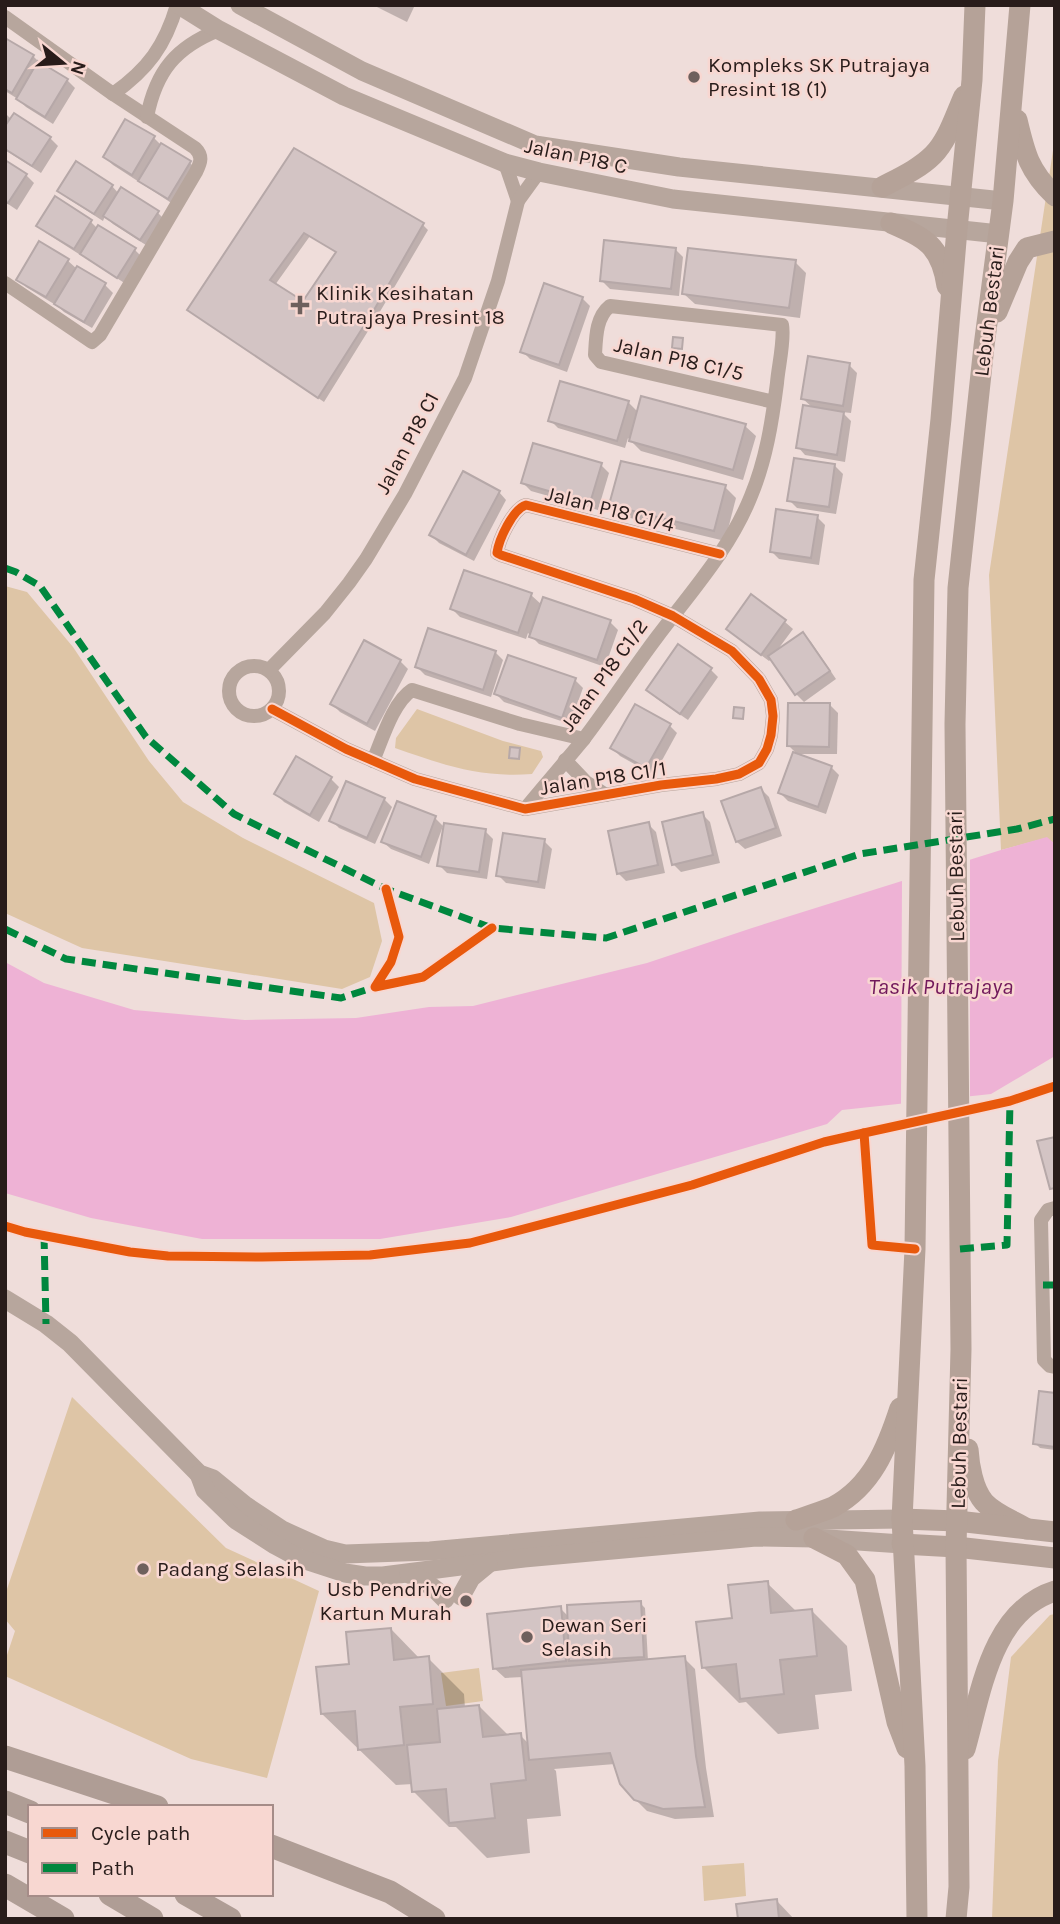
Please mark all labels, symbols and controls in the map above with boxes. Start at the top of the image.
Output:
north arrow [28,28,98,98]
place label: Kompleks SK Putrajaya Presint 18 (1) [708,53,930,101]
text: N [66,58,91,78]
marker: Kompleks SK Putrajaya Presint 18 (1) [686,69,702,85]
street label: Jalan P18 C [522,133,630,179]
street label: Lebuh Bestari [969,244,1009,378]
place label: Klinik Kesihatan Putrajaya Presint 18 [316,281,505,329]
marker: Klinik Kesihatan Putrajaya Presint 18 [290,295,310,315]
street label: Jalan P18 C1/5 [612,332,746,386]
street label: Jalan P18 C1 [370,388,444,498]
street label: Jalan P18 C1/4 [543,481,677,537]
street label: Jalan P18 C1/2 [555,614,653,736]
street label: Jalan P18 C1/1 [538,756,668,800]
street label: Lebuh Bestari [943,810,969,942]
water label: Tasik Putrajaya [869,973,1013,1000]
street label: Lebuh Bestari [946,1377,972,1509]
place label: Padang Selasih [157,1557,305,1581]
marker: Padang Selasih [135,1561,151,1577]
place label: Usb Pendrive Kartun Murah [319,1577,452,1625]
marker: Usb Pendrive Kartun Murah [458,1593,474,1609]
place label: Dewan Seri Selasih [541,1613,647,1661]
marker: Dewan Seri Selasih [519,1629,535,1645]
legend [28,1805,273,1896]
text: Cycle path [91,1821,191,1845]
text: Path [91,1856,135,1880]

